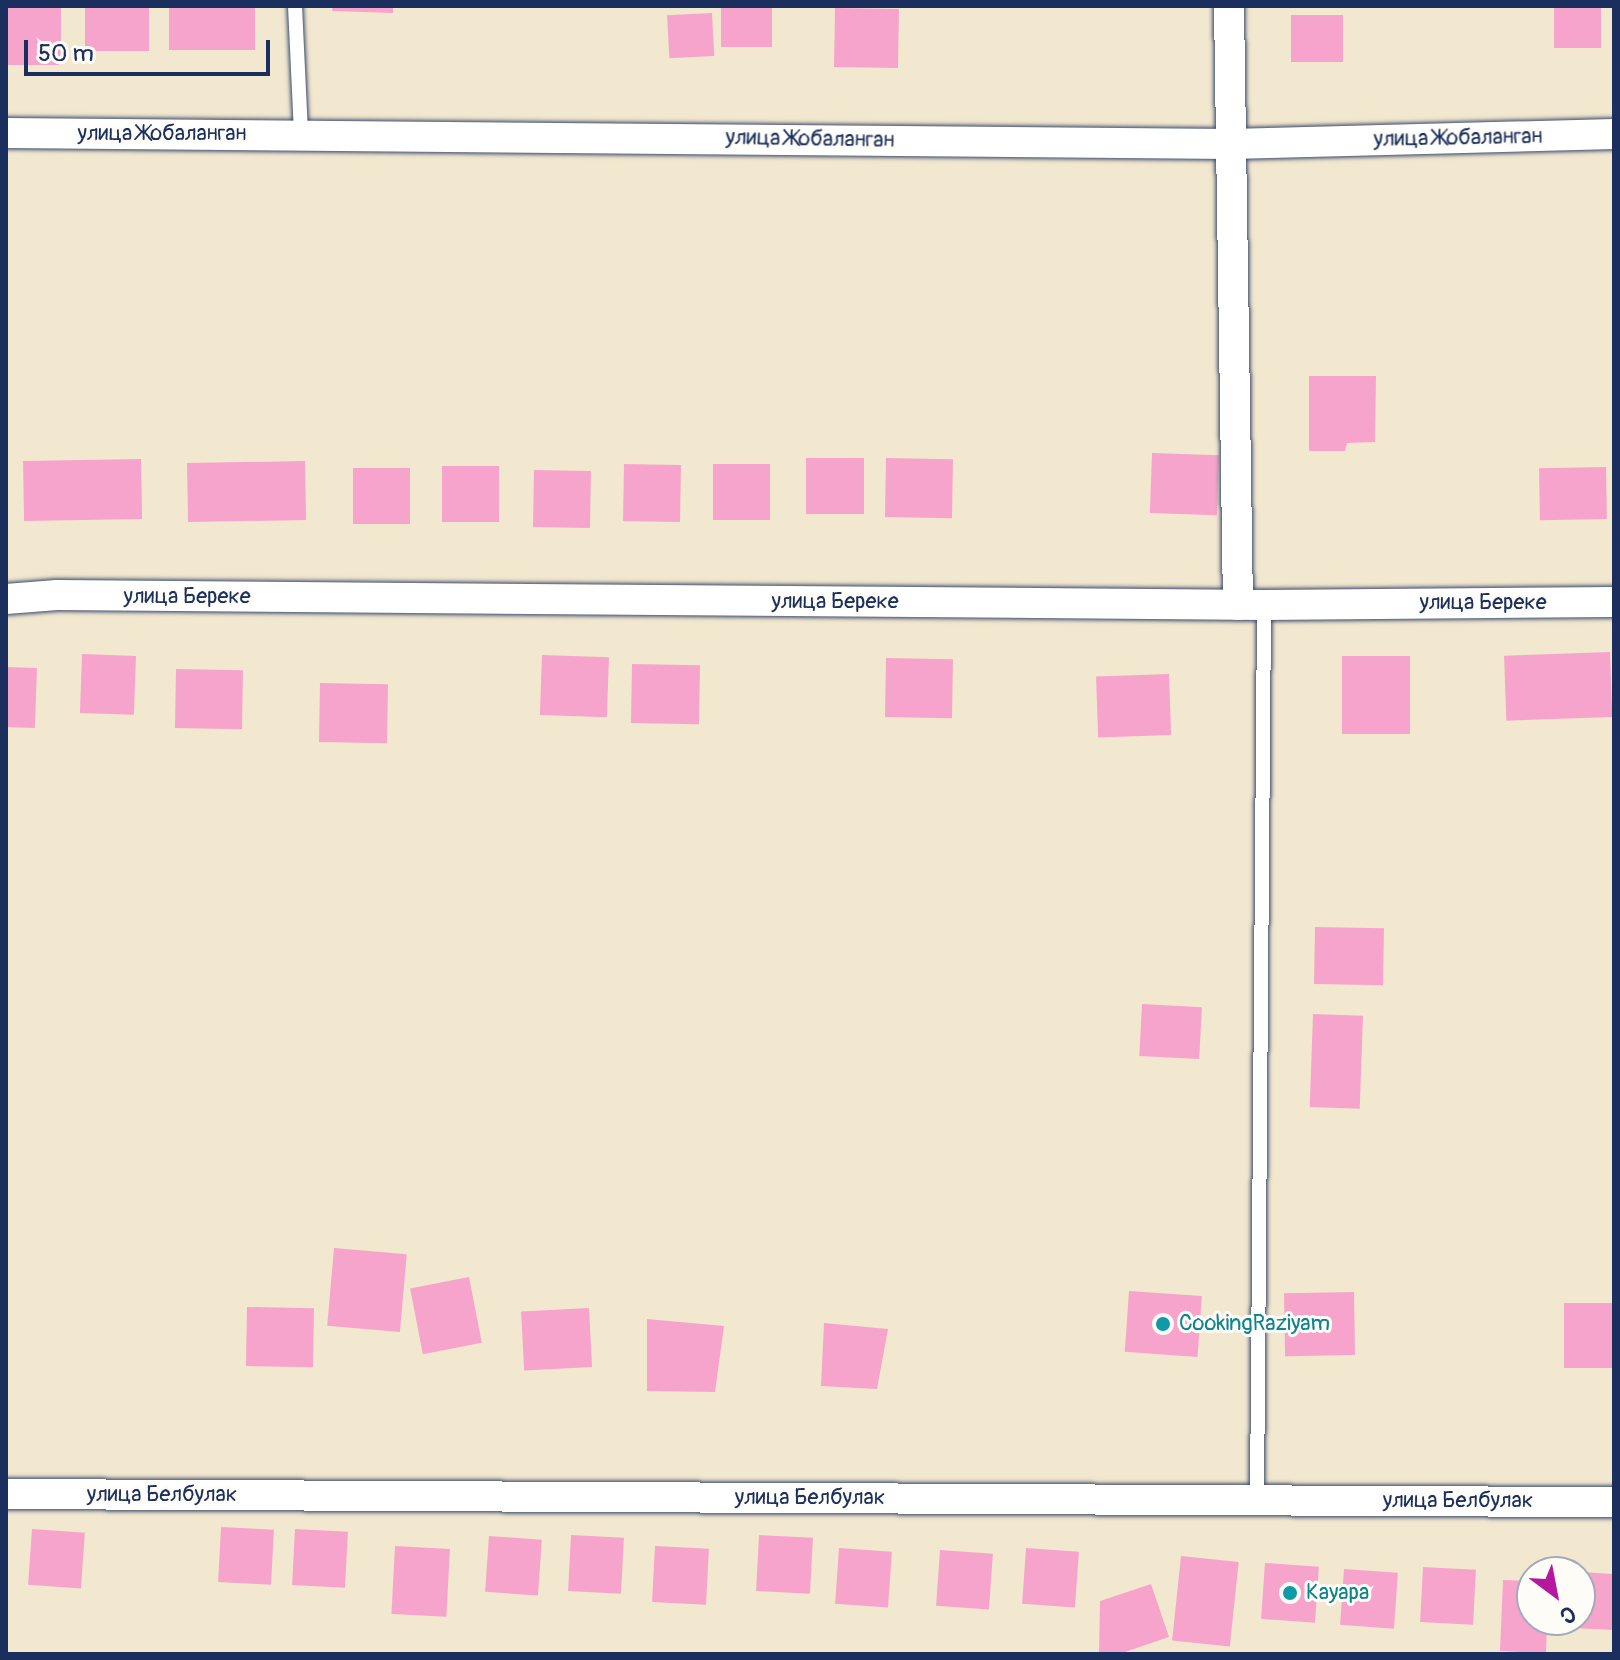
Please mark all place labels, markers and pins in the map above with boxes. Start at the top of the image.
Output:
place label: CookingRaziyam [1179,1311,1330,1337]
marker: CookingRaziyam [1154,1315,1172,1333]
place label: Кауара [1306,1580,1369,1606]
marker: Кауара [1281,1584,1299,1602]

